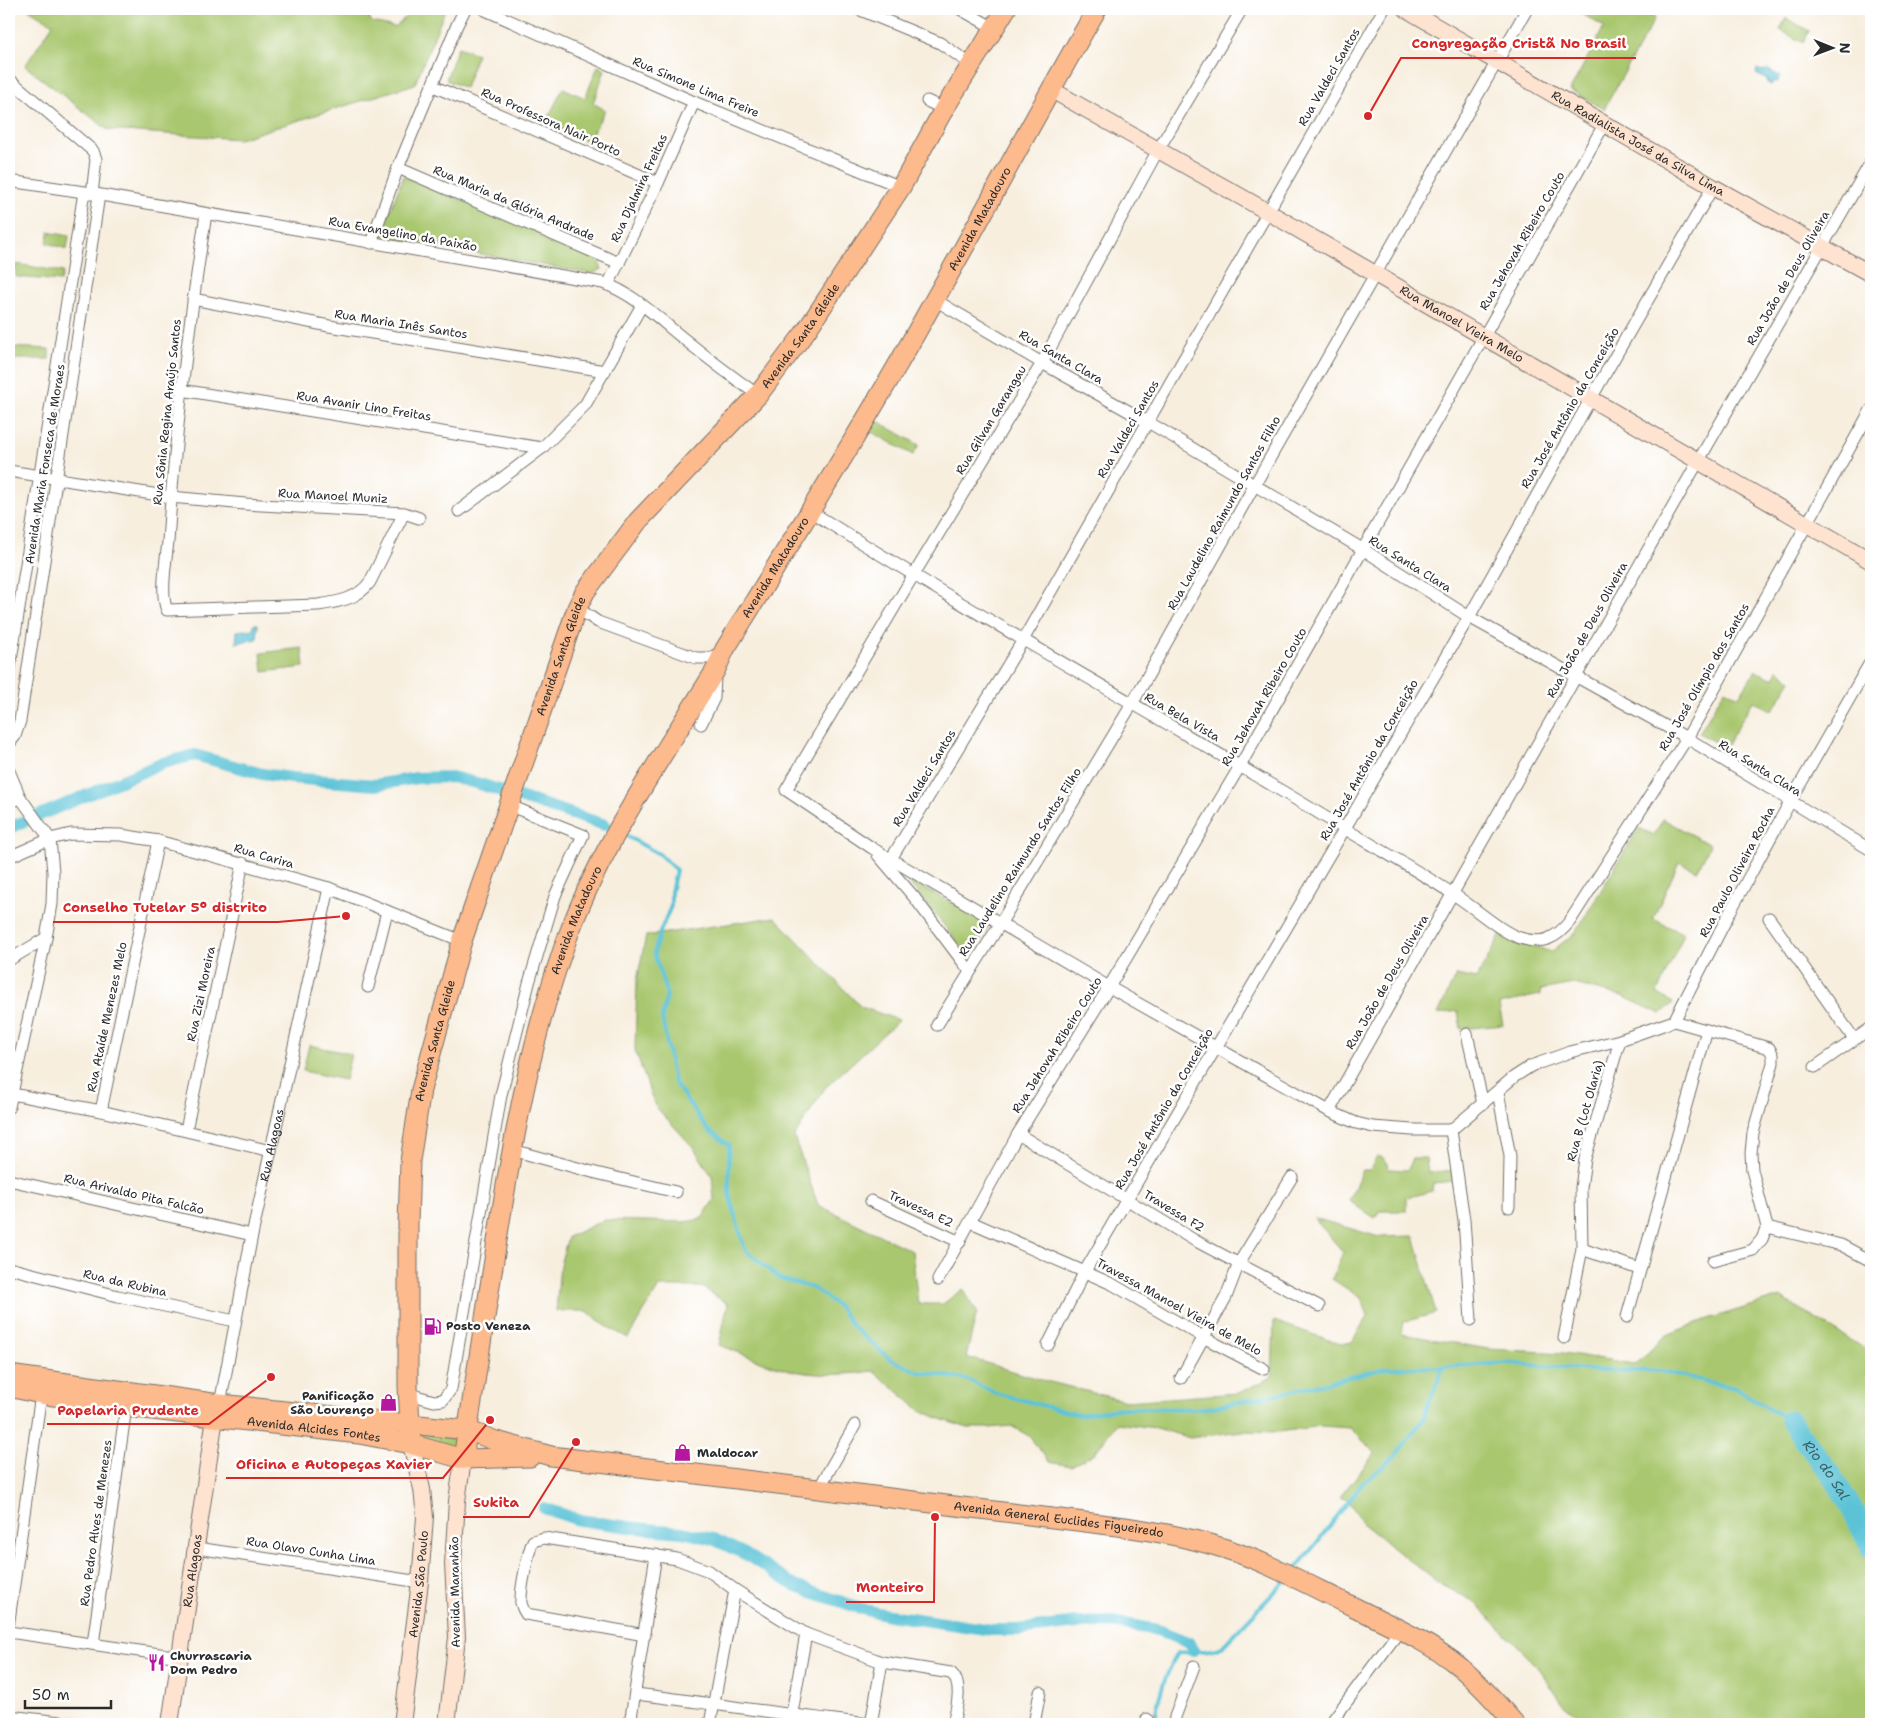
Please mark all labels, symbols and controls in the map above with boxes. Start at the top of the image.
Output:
north arrow [1808,22,1858,72]
street label: Rua Valdeci Santos [1294,25,1364,129]
callout: Congregação Cristã No Brasil [1401,29,1636,58]
text: Congregação Cristã No Brasil [1412,34,1627,52]
text: N [1836,43,1854,54]
street label: Rua Simone Lima Freire [630,53,762,121]
street label: Rua Professora Nair Porto [479,84,623,160]
street label: Rua Radialista José da Silva Lima [1548,87,1728,200]
street label: Rua Djalmira Freitas [607,131,671,245]
street label: Rua Maria da Glória Andrade [431,162,597,244]
street label: Avenida Matadouro [945,164,1015,274]
street label: Rua Jehovah Ribeiro Couto [1476,169,1568,313]
street label: Rua João de Deus Oliveira [1743,207,1833,348]
street label: Rua Evangelino da Paixão [327,213,479,255]
street label: Avenida Santa Gleide [758,280,843,392]
street label: Rua Manoel Vieira Melo [1397,282,1527,366]
street label: Rua Maria Inês Santos [333,306,469,342]
street label: Rua Sônia Regina Araújo Santos [149,318,185,506]
street label: Rua José Antônio da Conceição [1517,324,1623,492]
street label: Rua Santa Clara [1016,326,1106,388]
street label: Rua Gilvan Garangau [952,362,1030,478]
street label: Avenida Maria Fonseca de Moraes [21,363,69,565]
street label: Rua Valdeci Santos [1093,377,1163,481]
street label: Rua Avanir Lino Freitas [295,387,433,425]
street label: Rua Laudelino Raimundo Santos Filho [1164,413,1284,613]
street label: Rua Manoel Muniz [278,485,388,507]
street label: Avenida Matadouro [738,514,813,621]
street label: Rua Santa Clara [1366,532,1455,596]
street label: Rua João de Deus Oliveira [1543,559,1631,701]
street label: Avenida Santa Gleide [532,593,590,718]
street label: Rua José Olímpio dos Santos [1655,600,1753,754]
street label: Rua Jehovah Ribeiro Couto [1218,625,1310,769]
street label: Rua José Antônio da Conceição [1316,676,1422,844]
street label: Rua Bela Vista [1141,689,1223,745]
street label: Rua Valdeci Santos [889,726,959,830]
street label: Rua Santa Clara [1716,736,1805,800]
street label: Rua Laudelino Raimundo Santos Filho [955,765,1085,959]
street label: Rua Paulo Oliveira Rocha [1696,803,1779,940]
street label: Rua Carira [232,840,296,872]
street label: Avenida Matadouro [547,863,605,977]
callout: Conselho Tutelar 5º distrito [53,893,278,922]
text: Conselho Tutelar 5º distrito [63,898,267,916]
street label: Rua João de Deus Oliveira [1342,911,1432,1052]
street label: Rua Ataíde Menezes Melo [83,940,131,1094]
street label: Rua Zizi Moreira [183,944,219,1043]
street label: Rua Jehovah Ribeiro Couto [1008,974,1106,1116]
street label: Avenida Santa Gleide [411,978,459,1103]
street label: Rua José Antônio da Conceição [1111,1025,1217,1193]
street label: Rua B (Lot Olaria) [1563,1058,1607,1163]
street label: Rua Alagoas [256,1107,288,1183]
street label: Rua Arivaldo Pita Falcão [62,1170,206,1218]
street label: Travessa E2 [886,1187,956,1231]
street label: Travessa F2 [1141,1187,1207,1235]
street label: Travessa Manoel Vieira de Melo [1093,1255,1265,1359]
street label: Rua da Rubina [82,1266,169,1301]
fuel station icon: Posto Veneza [422,1316,442,1336]
place label: Posto Veneza [446,1318,531,1334]
place label: Panificação São Lourenço [290,1388,374,1418]
shop icon: Panificação São Lourenço [378,1393,398,1413]
callout: Papelaria Prudente [47,1395,209,1424]
text: Papelaria Prudente [57,1401,199,1419]
street label: Avenida Alcides Fontes [246,1413,382,1446]
water label: Rio do Sal [1799,1436,1854,1503]
street label: Rua Pedro Alves de Menezes [76,1439,116,1607]
shop icon: Maldocar [673,1443,693,1463]
place label: Maldocar [697,1445,759,1461]
callout: Oficina e Autopeças Xavier [226,1449,443,1478]
text: Oficina e Autopeças Xavier [236,1455,433,1473]
callout: Sukita [463,1488,529,1517]
text: Sukita [473,1493,519,1511]
street label: Avenida General Euclides Figueiredo [953,1498,1165,1541]
street label: Avenida São Paulo [405,1530,432,1639]
street label: Rua Alagoas [179,1533,206,1608]
street label: Rua Olavo Cunha Lima [245,1533,377,1569]
street label: Avenida Maranhão [446,1536,464,1648]
callout: Monteiro [846,1573,934,1602]
text: Monteiro [856,1578,924,1596]
place label: Churrascaria Dom Pedro [170,1648,252,1678]
restaurant icon: Churrascaria Dom Pedro [146,1653,166,1673]
scale bar [25,1678,111,1710]
text: 50 m [32,1685,70,1705]

